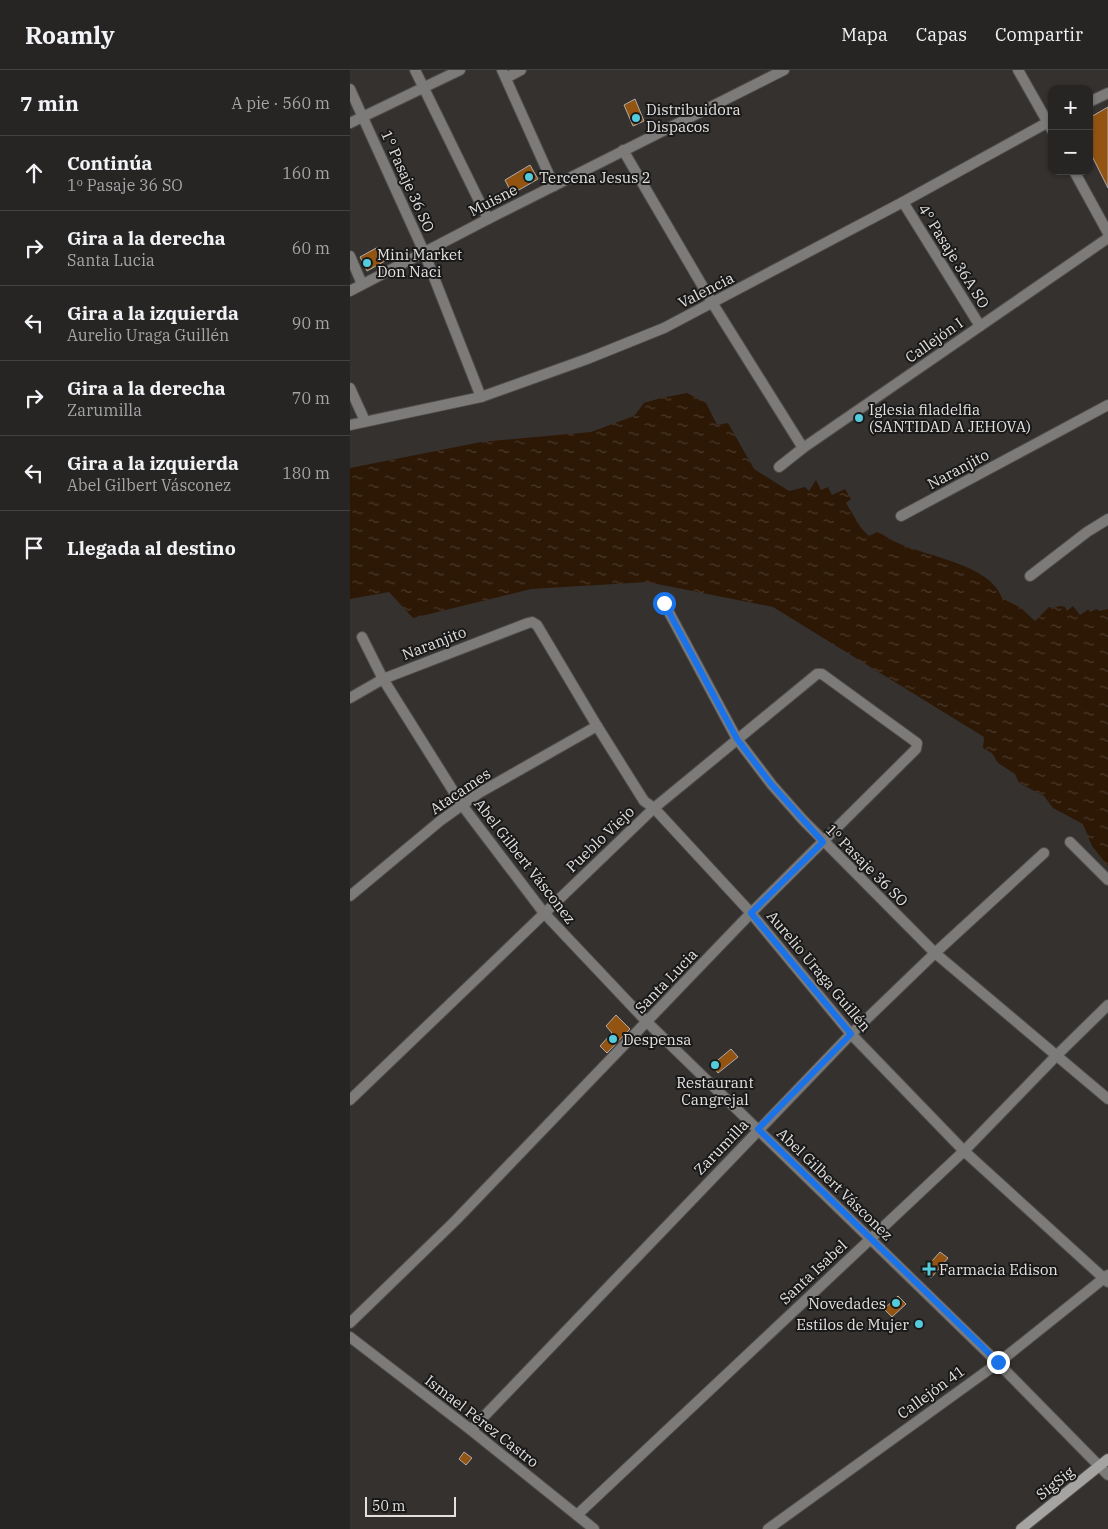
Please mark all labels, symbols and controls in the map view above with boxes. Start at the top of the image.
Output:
text: Roamly [25,19,115,51]
text: Mapa [841,23,888,46]
text: Capas [916,23,967,46]
text: Compartir [995,23,1083,46]
map controls [1048,85,1093,175]
button: + [1048,85,1093,130]
text: 7 min [20,89,79,117]
text: A pie · 560 m [232,93,330,113]
place label: Distribuidora Dispacos [646,100,741,136]
marker: Distribuidora Dispacos [630,112,642,124]
street label: 1° Pasaje 36 SO [377,127,439,235]
button: − [1048,130,1093,175]
text: Continúa [67,151,152,175]
icon: ahead [20,159,48,187]
text: 160 m [282,163,330,183]
place label: Tercena Jesus 2 [539,168,651,187]
marker: Tercena Jesus 2 [523,171,535,183]
text: 1º Pasaje 36 SO [67,175,183,195]
street label: Muisne [466,180,520,220]
street label: 4° Pasaje 36A SO [914,200,994,312]
text: Gira a la derecha [67,226,226,250]
icon: right [20,234,48,262]
text: 60 m [292,238,330,258]
place label: Mini Market Don Naci [377,245,462,281]
text: Santa Lucia [67,250,155,270]
marker: Mini Market Don Naci [361,257,373,269]
street label: Valencia [675,268,737,312]
text: Gira a la izquierda [67,301,239,325]
icon: left [20,309,48,337]
text: 90 m [292,313,330,333]
street label: Callejón I [901,313,967,367]
text: Aurelio Uraga Guillén [67,325,229,345]
text: Gira a la derecha [67,376,226,400]
icon: right [20,384,48,412]
text: 70 m [292,388,330,408]
text: Zarumilla [67,400,142,420]
place label: Iglesia filadelfia (SANTIDAD A JEHOVA) [869,400,1031,436]
marker: Iglesia filadelfia (SANTIDAD A JEHOVA) [853,412,865,424]
street label: Naranjito [924,445,992,493]
text: Gira a la izquierda [67,451,239,475]
icon: left [20,459,48,487]
text: 180 m [282,463,330,483]
text: Abel Gilbert Vásconez [67,475,231,495]
icon: arrive [20,534,48,562]
text: Llegada al destino [67,536,236,560]
route start [653,592,676,615]
street label: Naranjito [399,622,469,664]
street label: Atacames [426,764,494,818]
street label: Abel Gilbert Vásconez [470,795,580,927]
street label: Pueblo Viejo [562,802,638,876]
street label: 1º Pasaje 36 SO [822,820,912,910]
street label: Aurelio Uraga Guillén [763,907,875,1036]
street label: Santa Lucia [631,945,701,1017]
place label: Despensa [623,1030,691,1049]
marker: Despensa [607,1033,619,1045]
marker: Restaurant Cangrejal [709,1059,721,1071]
place label: Restaurant Cangrejal [676,1073,754,1109]
street label: Zarumilla [690,1115,752,1179]
street label: Abel Gilbert Vásconez [773,1124,897,1244]
street label: Santa Isabel [775,1236,851,1308]
place label: Farmacia Edison [939,1260,1058,1279]
marker: Farmacia Edison [923,1263,935,1275]
place label: Novedades [808,1294,886,1313]
marker: Novedades [890,1297,902,1309]
place label: Estilos de Mujer [796,1315,909,1334]
marker: Estilos de Mujer [913,1318,925,1330]
route end [987,1351,1010,1374]
street label: Callejón 41 [894,1361,968,1423]
street label: Ismael Pérez Castro [421,1371,543,1471]
street label: SigSig [1032,1462,1078,1504]
scale bar [365,1494,456,1517]
text: 50 m [372,1497,405,1515]

